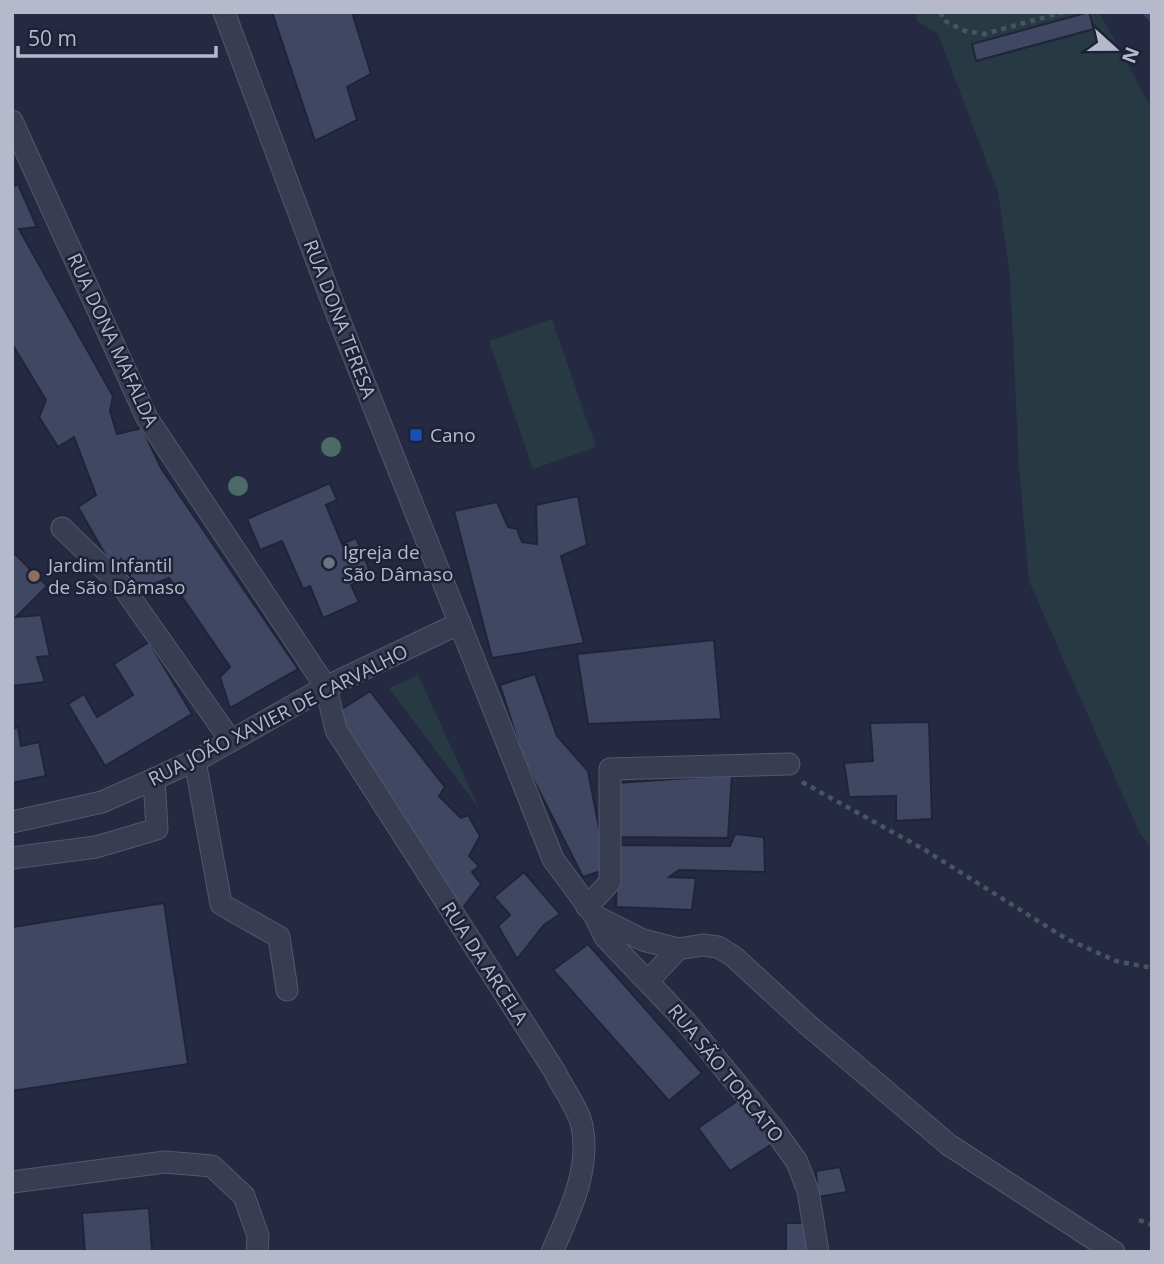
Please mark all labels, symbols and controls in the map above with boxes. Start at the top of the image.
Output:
scale bar [18,14,215,58]
north arrow [1080,14,1150,84]
text: 50 m [28,24,77,52]
text: N [1116,43,1146,67]
street label: RUA DONA TERESA [298,236,382,402]
street label: RUA DONA MAFALDA [61,249,165,431]
place label: Cano [430,422,476,448]
marker: Cano [408,427,424,443]
place label: Igreja de São Dâmaso [343,539,453,587]
place label: Jardim Infantil de São Dâmaso [46,552,186,600]
marker: Igreja de São Dâmaso [321,555,337,571]
marker: Jardim Infantil de São Dâmaso [26,568,42,584]
street label: RUA JOÃO XAVIER DE CARVALHO [144,638,412,792]
street label: RUA DA ARCELA [436,897,534,1029]
street label: RUA SÃO TORCATO [662,998,790,1148]

